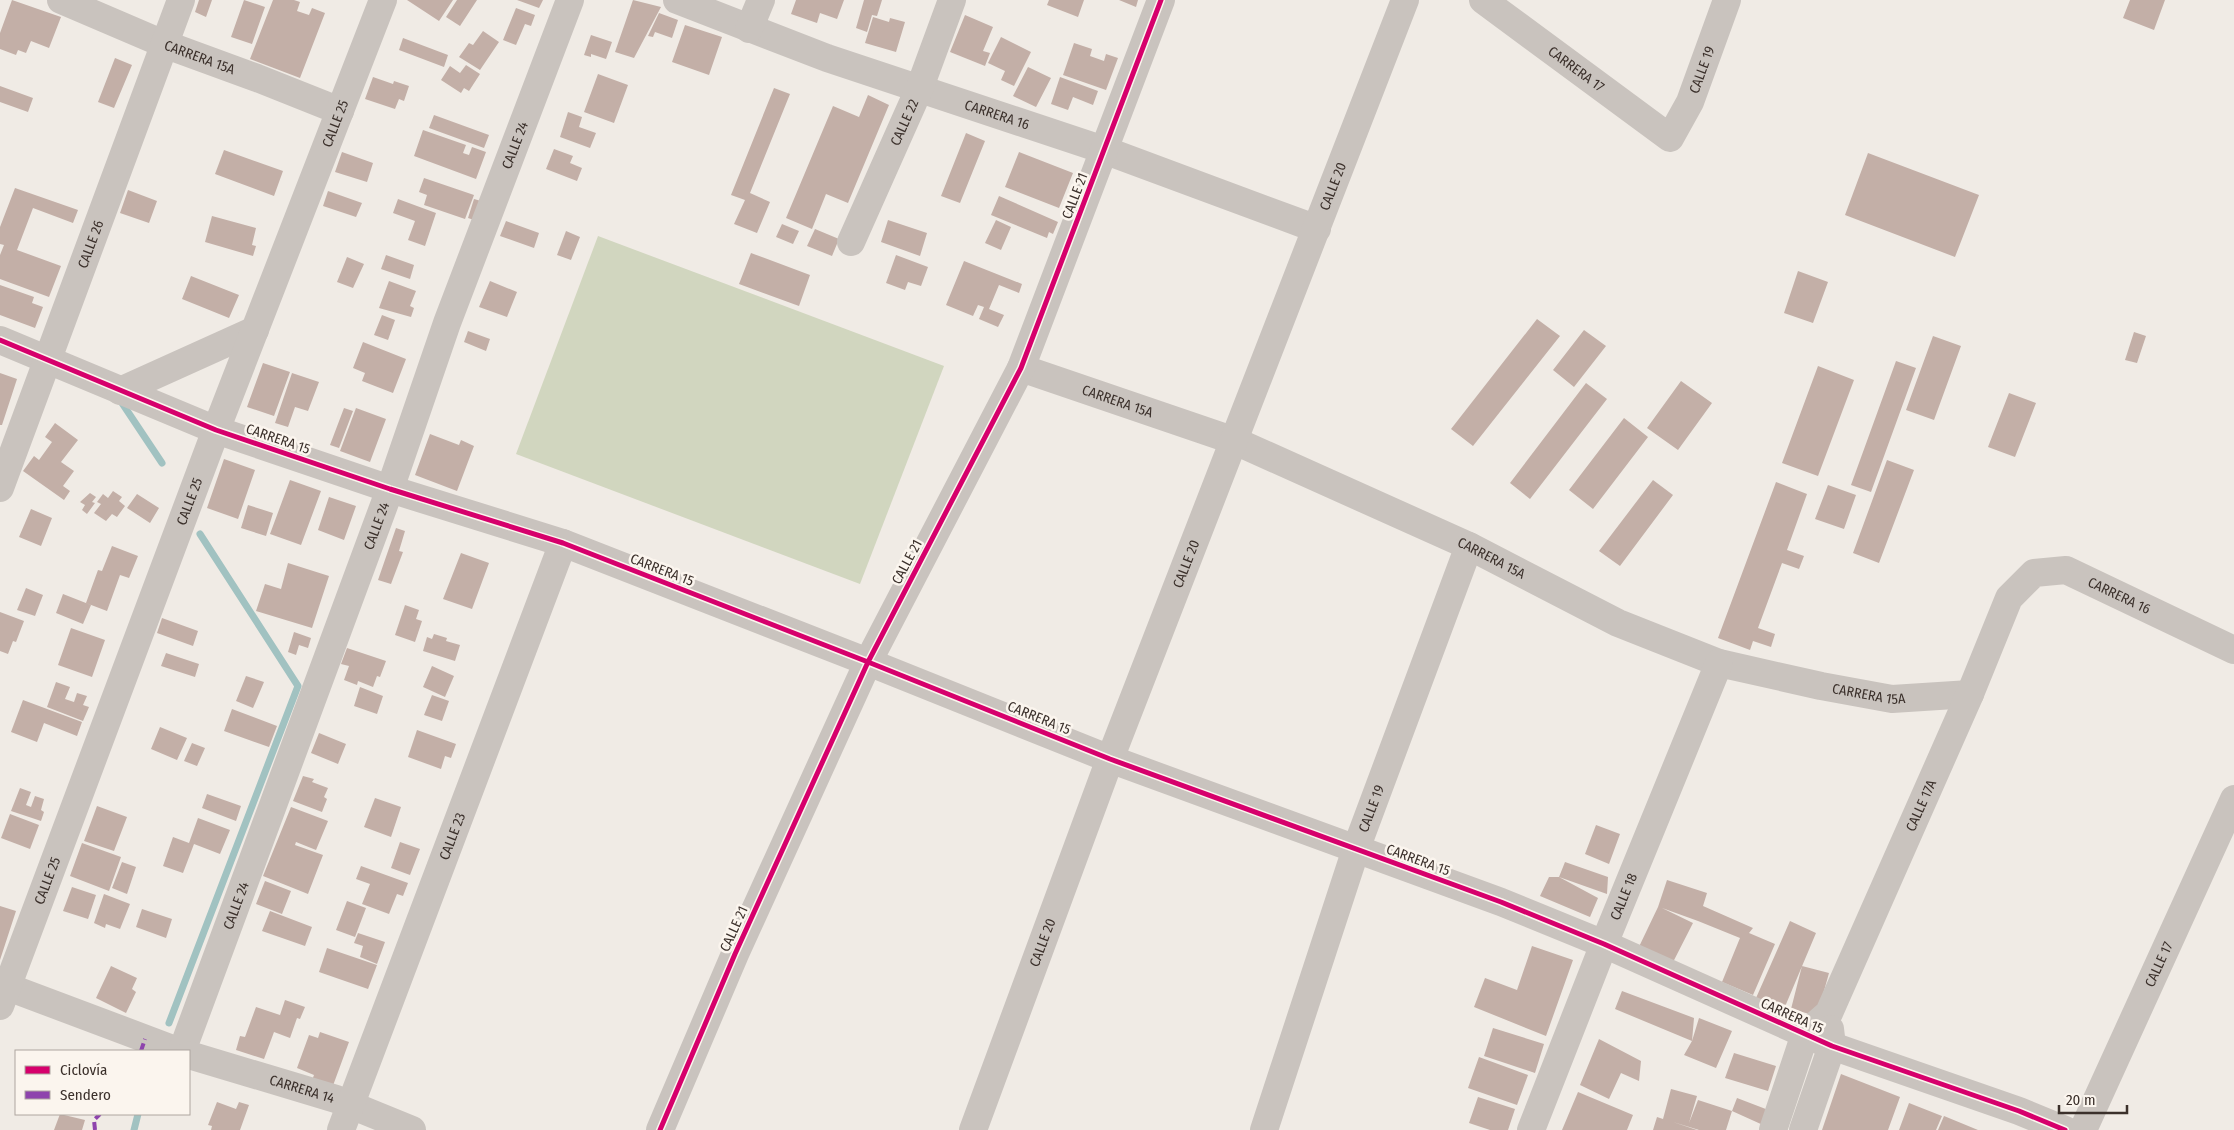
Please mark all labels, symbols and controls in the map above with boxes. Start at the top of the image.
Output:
street label: CARRERA 15A [162,36,238,78]
street label: CARRERA 17 [1545,43,1608,95]
street label: CALLE 19 [1685,44,1718,96]
street label: CALLE 22 [887,96,922,148]
street label: CARRERA 16 [963,96,1032,133]
street label: CALLE 25 [318,97,352,150]
street label: CALLE 24 [498,119,532,171]
street label: CALLE 20 [1316,160,1350,213]
street label: CALLE 21 [1058,171,1092,221]
street label: CALLE 26 [74,218,107,271]
street label: CARRERA 15A [1080,381,1156,421]
street label: CARRERA 15 [244,420,312,458]
street label: CALLE 25 [173,475,206,527]
street label: CALLE 24 [360,499,393,552]
street label: CARRERA 15A [1455,534,1529,582]
street label: CALLE 21 [888,537,926,587]
street label: CALLE 20 [1169,537,1203,590]
street label: CARRERA 15 [628,550,696,590]
street label: CARRERA 16 [2085,573,2153,617]
street label: CARRERA 15A [1831,680,1906,708]
street label: CARRERA 15 [1005,698,1073,738]
street label: CALLE 17A [1902,776,1940,834]
street label: CALLE 19 [1355,782,1388,834]
street label: CALLE 23 [435,810,469,862]
street label: CARRERA 15 [1384,841,1452,879]
street label: CALLE 25 [30,854,64,907]
street label: CALLE 18 [1606,871,1641,923]
street label: CALLE 24 [219,879,252,932]
street label: CALLE 21 [716,904,752,954]
street label: CALLE 20 [1026,916,1059,969]
street label: CALLE 17 [2141,939,2176,990]
street label: CARRERA 15 [1758,995,1826,1037]
legend [15,1050,190,1115]
text: Ciclovía [60,1061,107,1079]
street label: CARRERA 14 [268,1071,337,1107]
scale bar [2059,1082,2126,1114]
text: Sendero [60,1086,111,1104]
text: 20 m [2066,1091,2096,1109]

